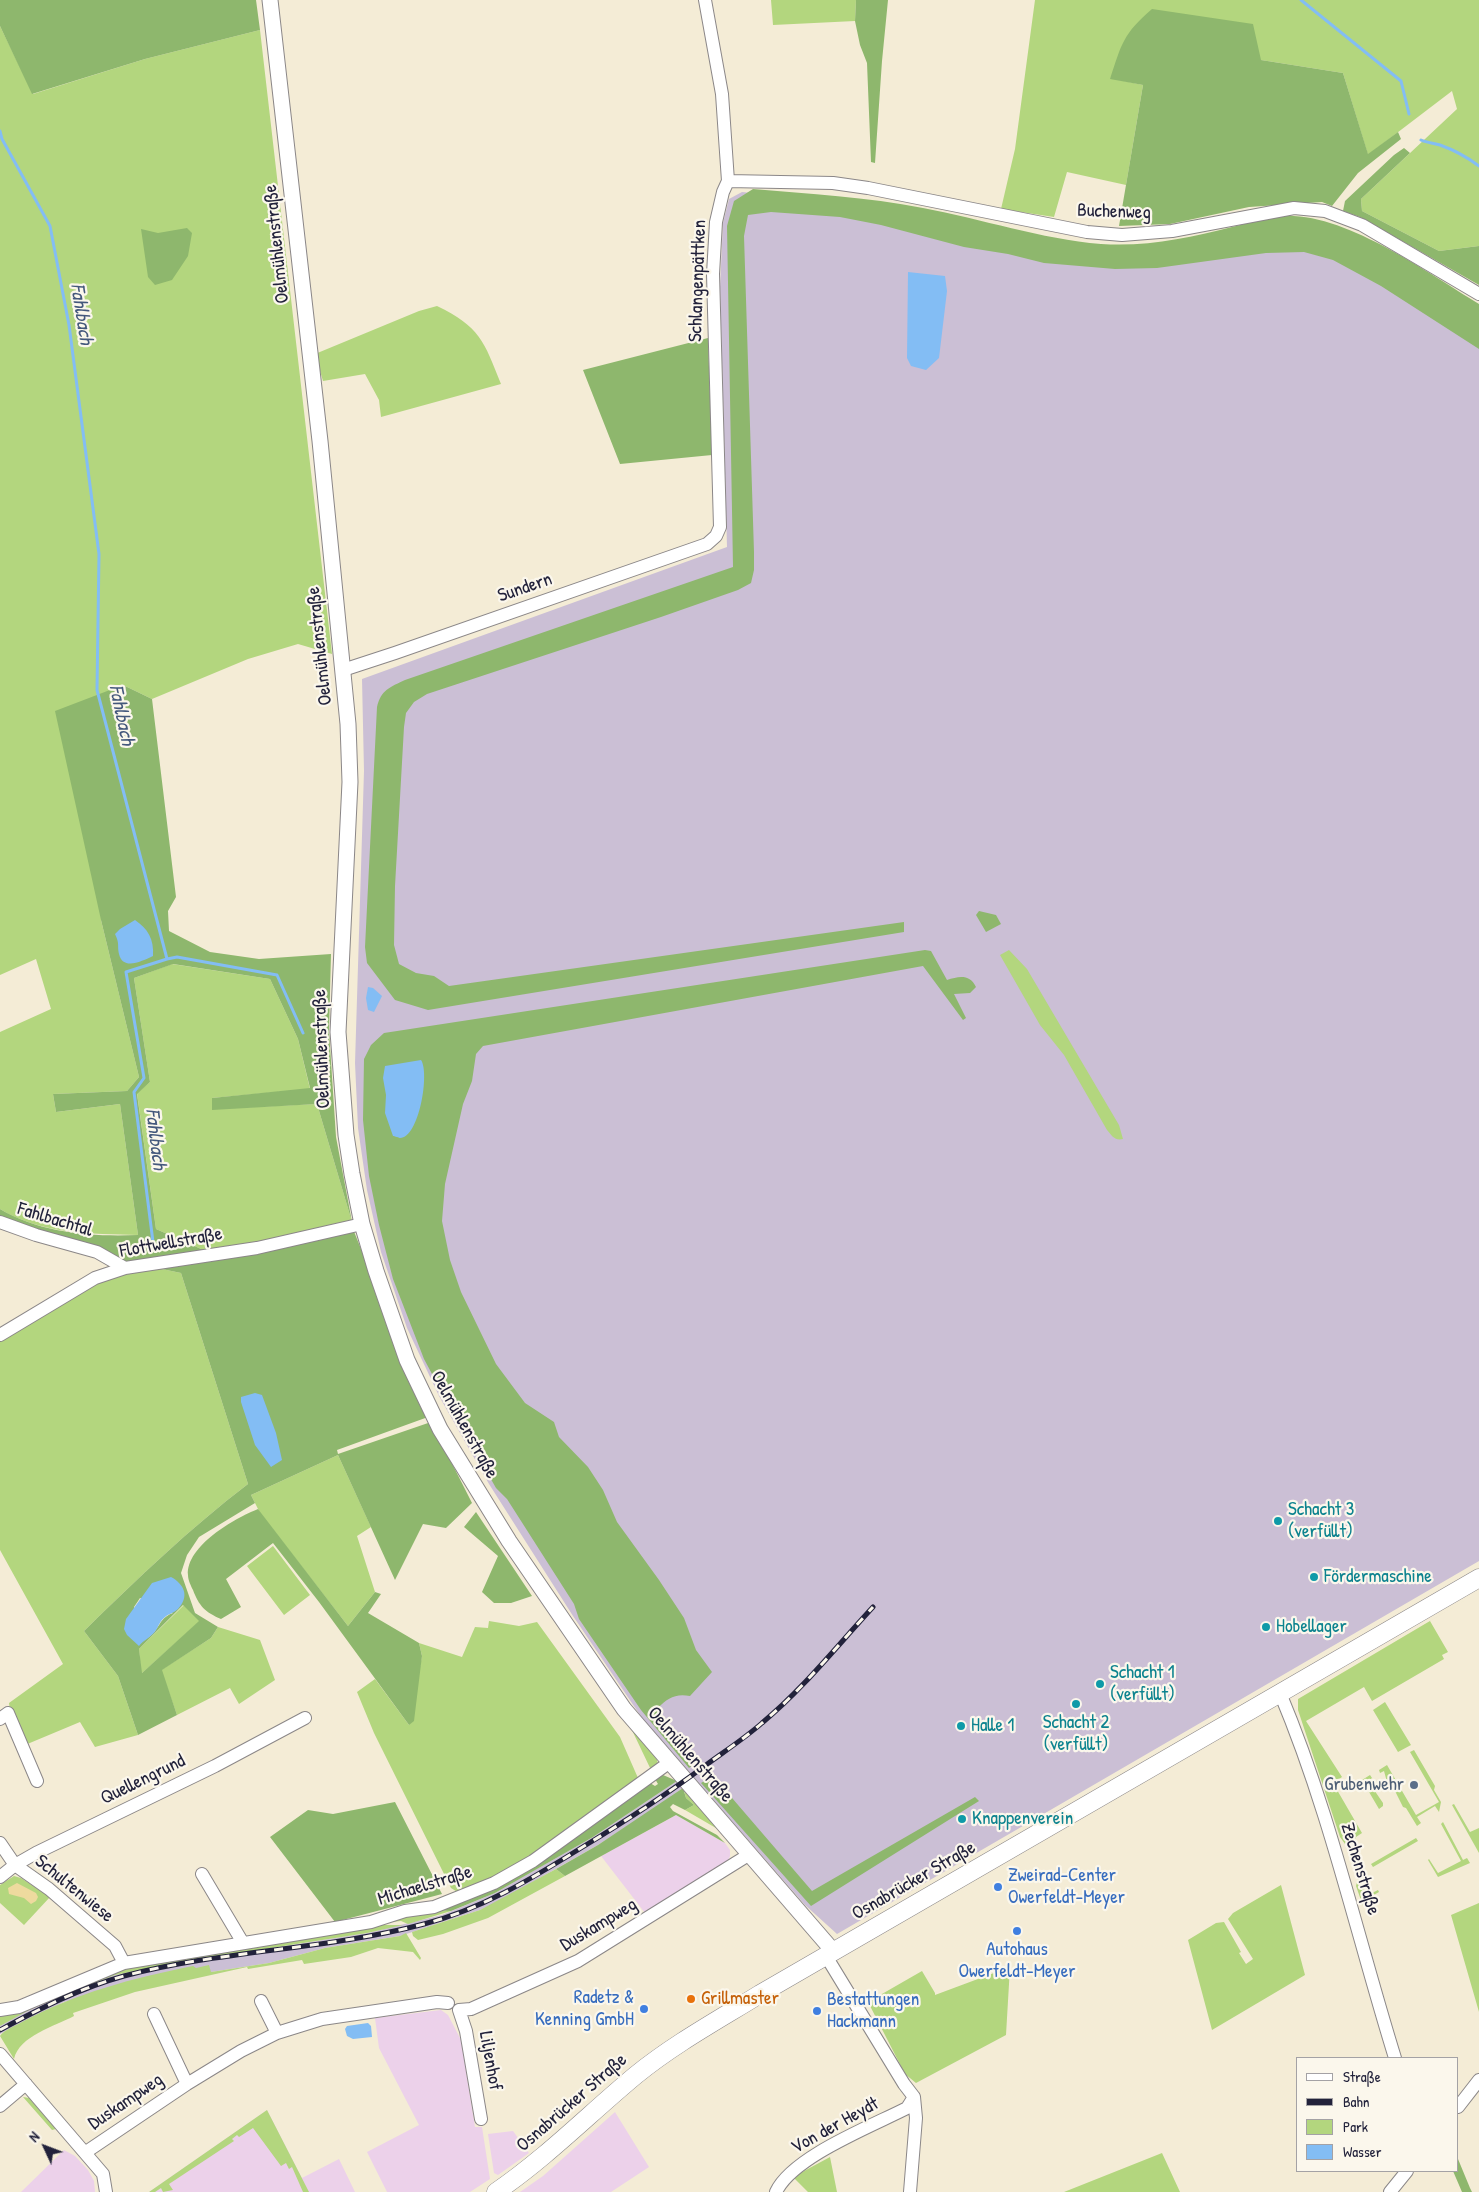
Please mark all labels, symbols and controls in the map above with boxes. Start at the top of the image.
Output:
street label: Oelmühlenstraße [259,184,295,304]
street label: Buchenweg [1077,199,1151,225]
street label: Schlangenpättken [684,219,712,343]
water label: Fahlbach [64,282,98,346]
street label: Sundern [495,568,555,608]
street label: Oelmühlenstraße [302,586,338,706]
water label: Fahlbach [103,683,139,747]
street label: Oelmühlenstraße [309,989,335,1109]
water label: Fahlbach [139,1107,171,1171]
street label: Fahlbachtal [15,1198,95,1242]
street label: Flottwellstraße [118,1223,224,1263]
street label: Oelmühlenstraße [425,1367,503,1483]
place label: Schacht 3 (verfüllt) [1288,1499,1354,1543]
marker: Schacht 3 (verfüllt) [1272,1515,1284,1527]
place label: Fördermaschine [1324,1566,1432,1588]
marker: Fördermaschine [1308,1571,1320,1583]
place label: Hobellager [1276,1616,1347,1638]
marker: Hobellager [1260,1621,1272,1633]
place label: Schacht 1 (verfüllt) [1110,1662,1175,1706]
marker: Schacht 1 (verfüllt) [1094,1678,1106,1690]
marker: Schacht 2 (verfüllt) [1070,1698,1082,1710]
street label: Oelmühlenstraße [642,1703,738,1807]
place label: Schacht 2 (verfüllt) [1043,1712,1109,1756]
place label: Halle 1 [971,1715,1014,1737]
marker: Halle 1 [955,1720,967,1732]
street label: Quellengrund [97,1750,189,1810]
place label: Grubenwehr [1324,1774,1404,1796]
marker: Grubenwehr [1408,1779,1420,1791]
place label: Knappenverein [972,1808,1073,1830]
marker: Knappenverein [956,1813,968,1825]
street label: Zechenstraße [1335,1820,1385,1918]
street label: Osnabrücker Straße [848,1836,980,1926]
street label: Schultenwiese [30,1850,118,1928]
street label: Michaelstraße [375,1861,475,1911]
place label: Zweirad-Center Owerfeldt-Meyer [1008,1865,1125,1909]
marker: Zweirad-Center Owerfeldt-Meyer [992,1881,1004,1893]
street label: Duskampweg [557,1893,641,1957]
marker: Autohaus Owerfeldt-Meyer [1011,1925,1023,1937]
place label: Autohaus Owerfeldt-Meyer [958,1939,1076,1983]
place label: Radetz & Kenning GmbH [535,1987,634,2031]
place label: Grillmaster [701,1988,779,2010]
place label: Bestattungen Hackmann [827,1989,919,2033]
marker: Grillmaster [685,1993,697,2005]
marker: Radetz & Kenning GmbH [638,2003,650,2015]
marker: Bestattungen Hackmann [811,2005,823,2017]
street label: Liljenhof [474,2030,506,2092]
street label: Osnabrücker Straße [512,2049,632,2157]
legend [1296,2057,1459,2172]
text: Straße [1343,2066,1381,2087]
street label: Duskampweg [84,2069,168,2135]
text: Bahn [1343,2091,1370,2112]
street label: Von der Heydt [787,2093,883,2159]
text: Park [1343,2116,1368,2137]
north arrow [20,2122,70,2172]
text: N [24,2127,43,2146]
text: Wasser [1343,2141,1381,2162]

